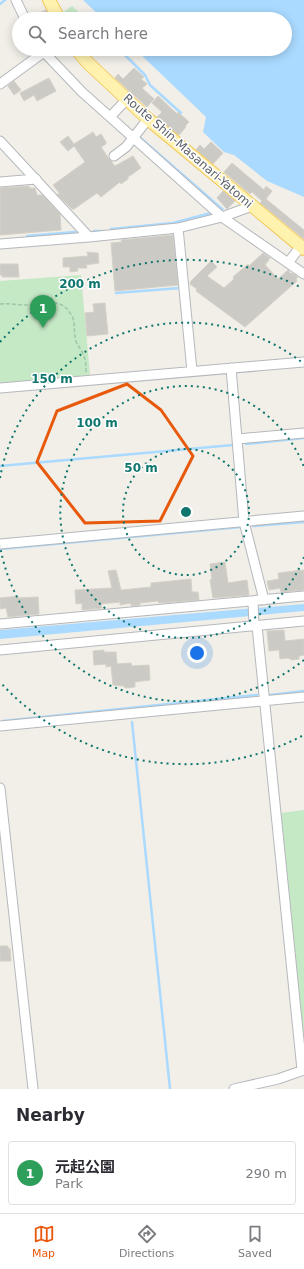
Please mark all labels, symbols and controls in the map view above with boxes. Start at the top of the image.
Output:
search box [12,12,292,56]
icon: search [26,23,48,45]
text: Search here [58,25,148,43]
street label: Route Shin-Masanari-Yatomi [121,91,255,211]
text: 200 m [59,277,101,291]
pin: 1 [30,295,56,328]
text: 150 m [31,372,73,386]
text: 100 m [76,416,118,430]
text: 50 m [124,461,158,475]
centre of rings [179,505,193,519]
your location [187,643,207,663]
text: Nearby [16,1105,85,1125]
text: 元起公園 [55,1158,115,1176]
text: 1 [25,1166,35,1181]
text: 290 m [245,1166,287,1181]
text: Park [55,1176,83,1191]
tab: Map [32,1223,55,1260]
tab: Directions [119,1223,174,1260]
tab: Saved [238,1223,272,1260]

